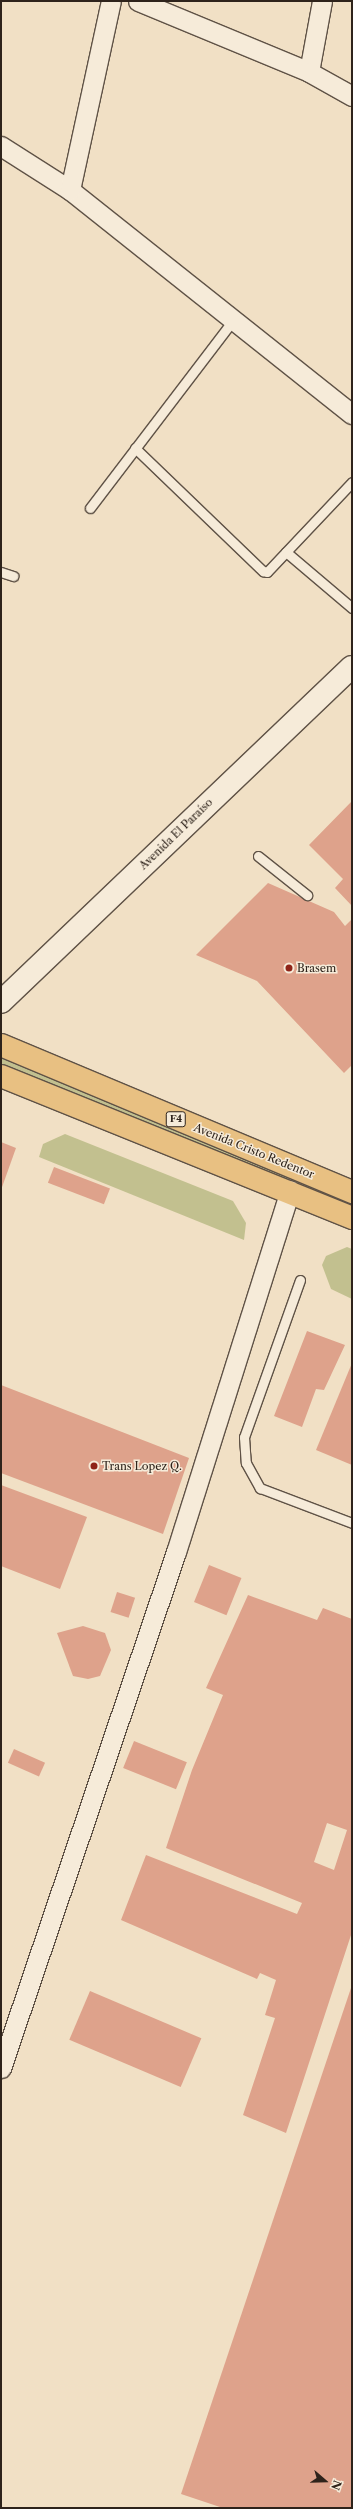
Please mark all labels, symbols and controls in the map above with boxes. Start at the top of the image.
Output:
street label: Avenida El Paraíso [137,796,215,872]
place label: Brasem [297,961,336,975]
marker: Brasem [284,963,294,973]
road number: F4 [165,1111,187,1127]
street label: Avenida Cristo Redentor [192,1121,316,1181]
place label: Trans Lopez Q. [102,1459,182,1473]
marker: Trans Lopez Q. [89,1461,99,1471]
north arrow [305,2461,345,2501]
text: N [328,2478,344,2492]

